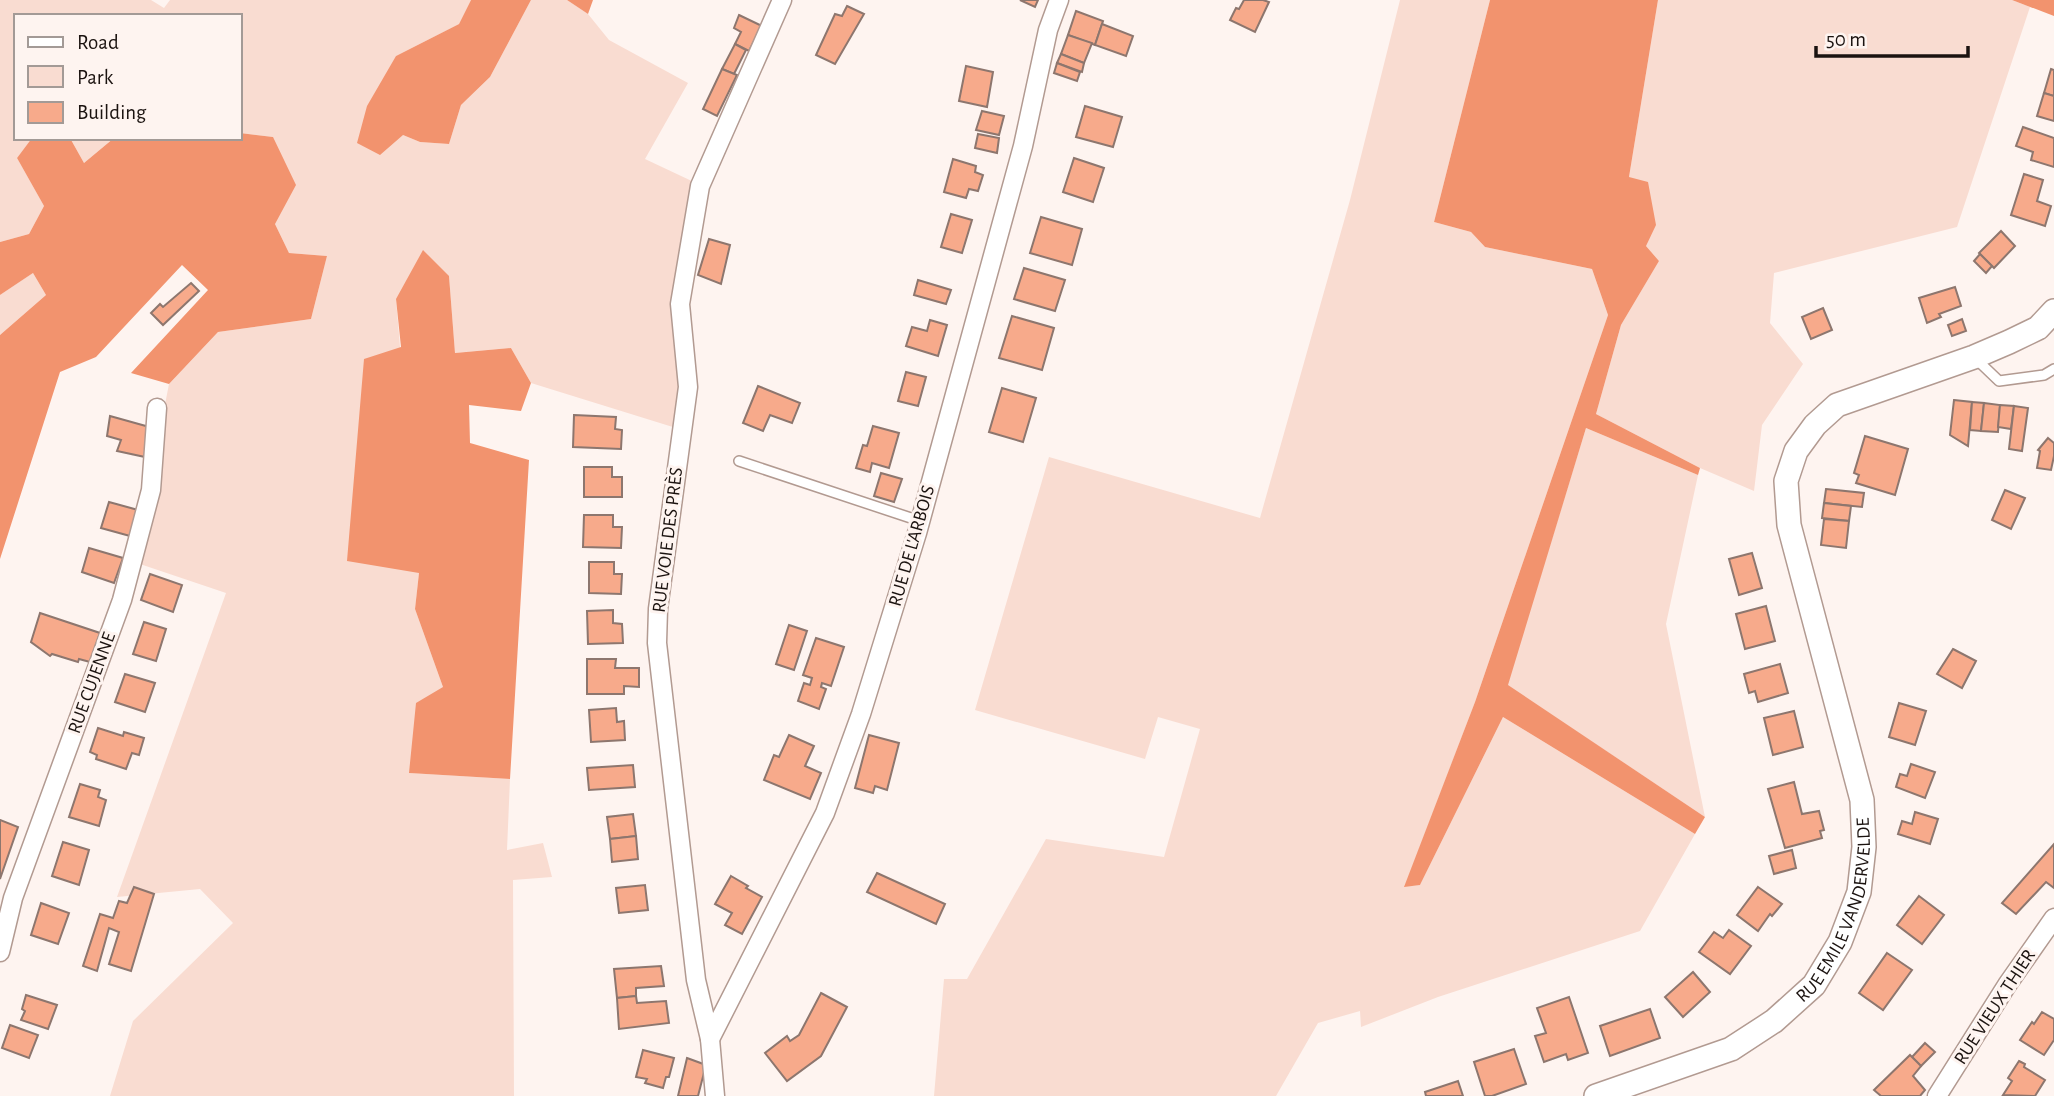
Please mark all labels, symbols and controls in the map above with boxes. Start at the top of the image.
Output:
legend [14,14,242,140]
scale bar [1816,14,1968,58]
text: 50 m [1826,29,1866,50]
text: Road [77,32,119,53]
text: Park [77,67,114,88]
text: Building [77,102,147,123]
street label: RUE VOIE DES PRÈS [648,466,686,614]
street label: RUE DE L'ARBOIS [886,483,938,609]
street label: RUE CUJENNE [65,630,119,736]
street label: RUE EMILE VANDERVELDE [1792,817,1873,1006]
street label: RUE VIEUX THIER [1951,946,2039,1068]

